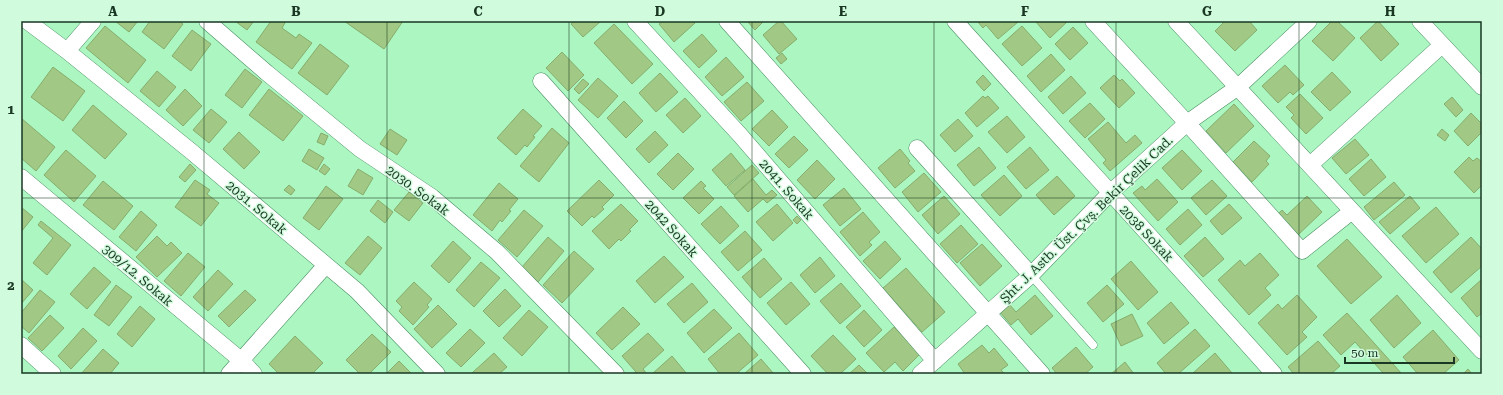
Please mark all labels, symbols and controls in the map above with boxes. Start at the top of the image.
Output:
text: A [108,4,118,19]
text: B [291,4,301,19]
text: C [473,4,483,19]
text: D [655,4,665,19]
text: E [839,4,847,19]
text: F [1021,4,1029,19]
text: G [1202,4,1212,19]
text: H [1385,4,1396,19]
text: 1 [7,102,15,117]
street label: Şht. J. Astb. Üst. Çvş. Bekir Çelik Cad. [996,132,1176,306]
street label: 2041. Sokak [756,156,817,223]
street label: 2030. Sokak [383,162,452,219]
street label: 2031. Sokak [223,177,290,237]
street label: 2042 Sokak [642,197,701,260]
street label: 2038 Sokak [1117,202,1177,265]
street label: 309/12. Sokak [99,241,176,309]
text: 2 [7,278,15,293]
scale bar [1345,339,1454,365]
text: 50 m [1351,346,1378,360]

